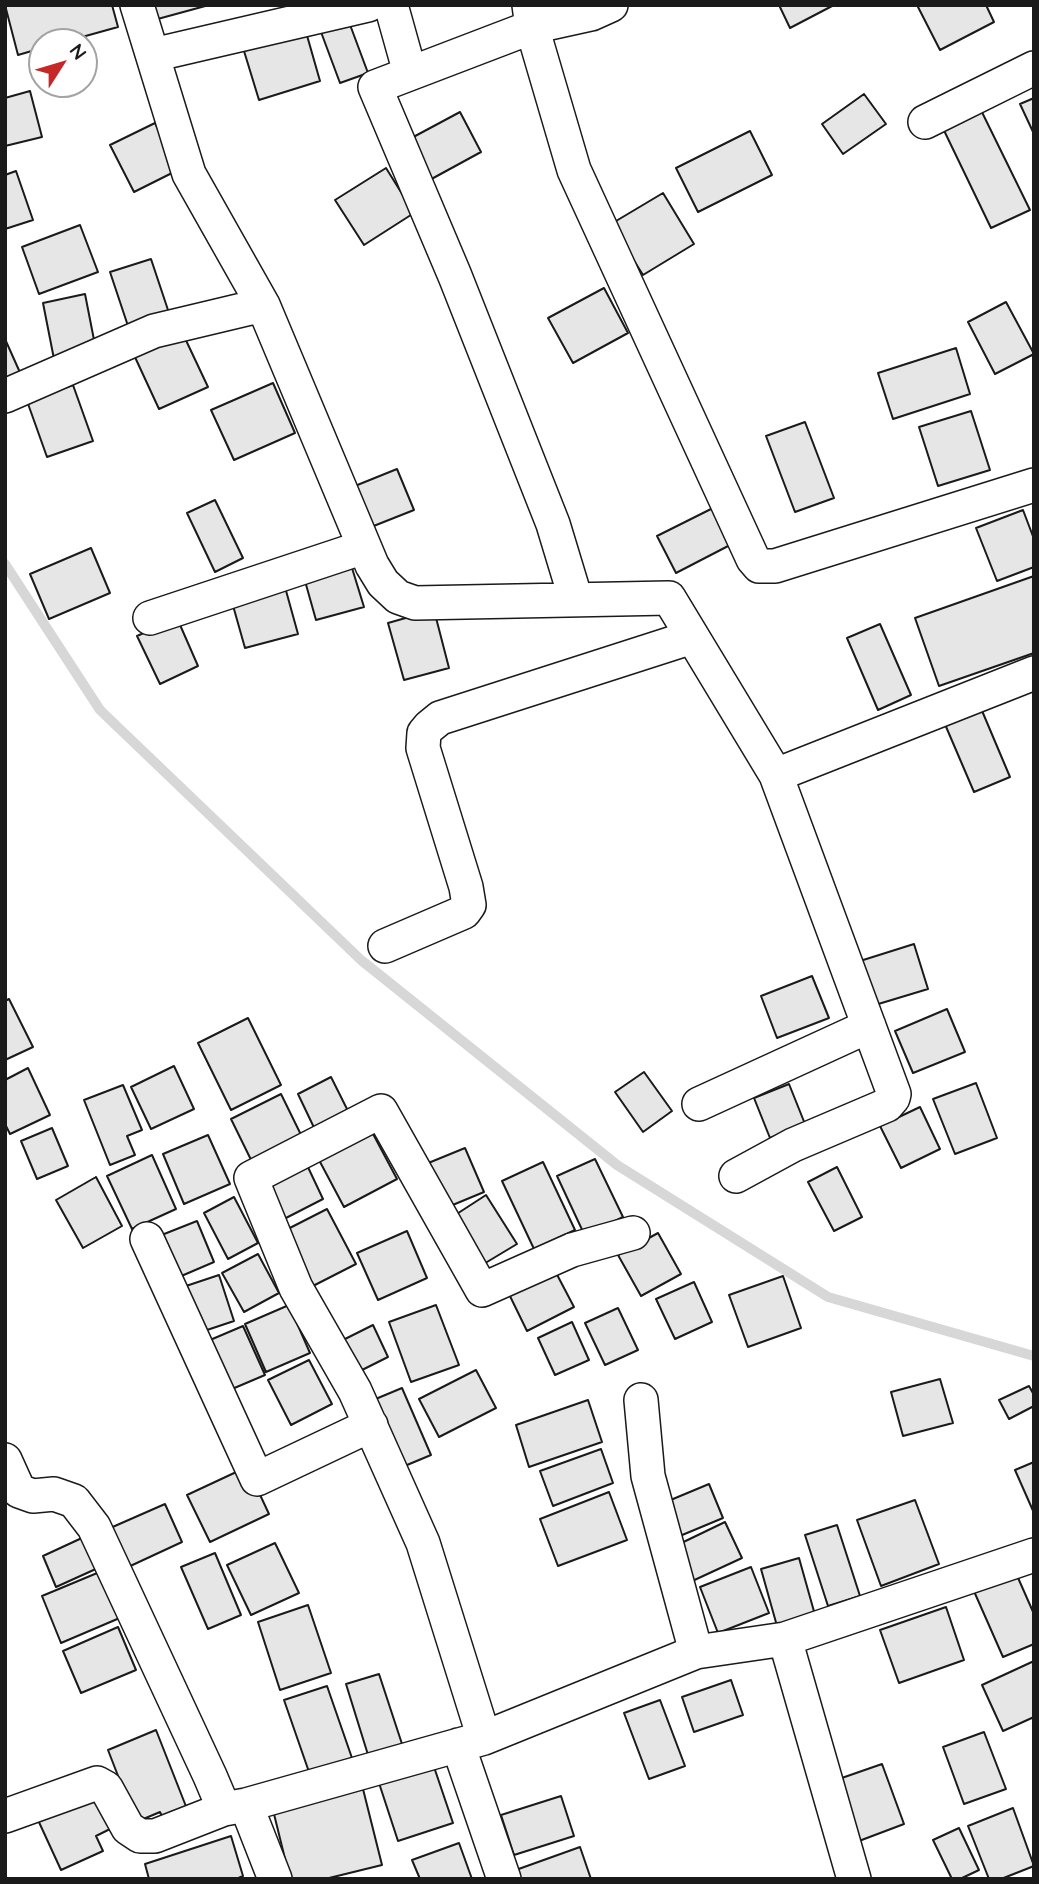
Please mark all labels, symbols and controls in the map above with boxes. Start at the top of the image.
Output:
north arrow [28,28,98,98]
text: N [64,39,92,64]

